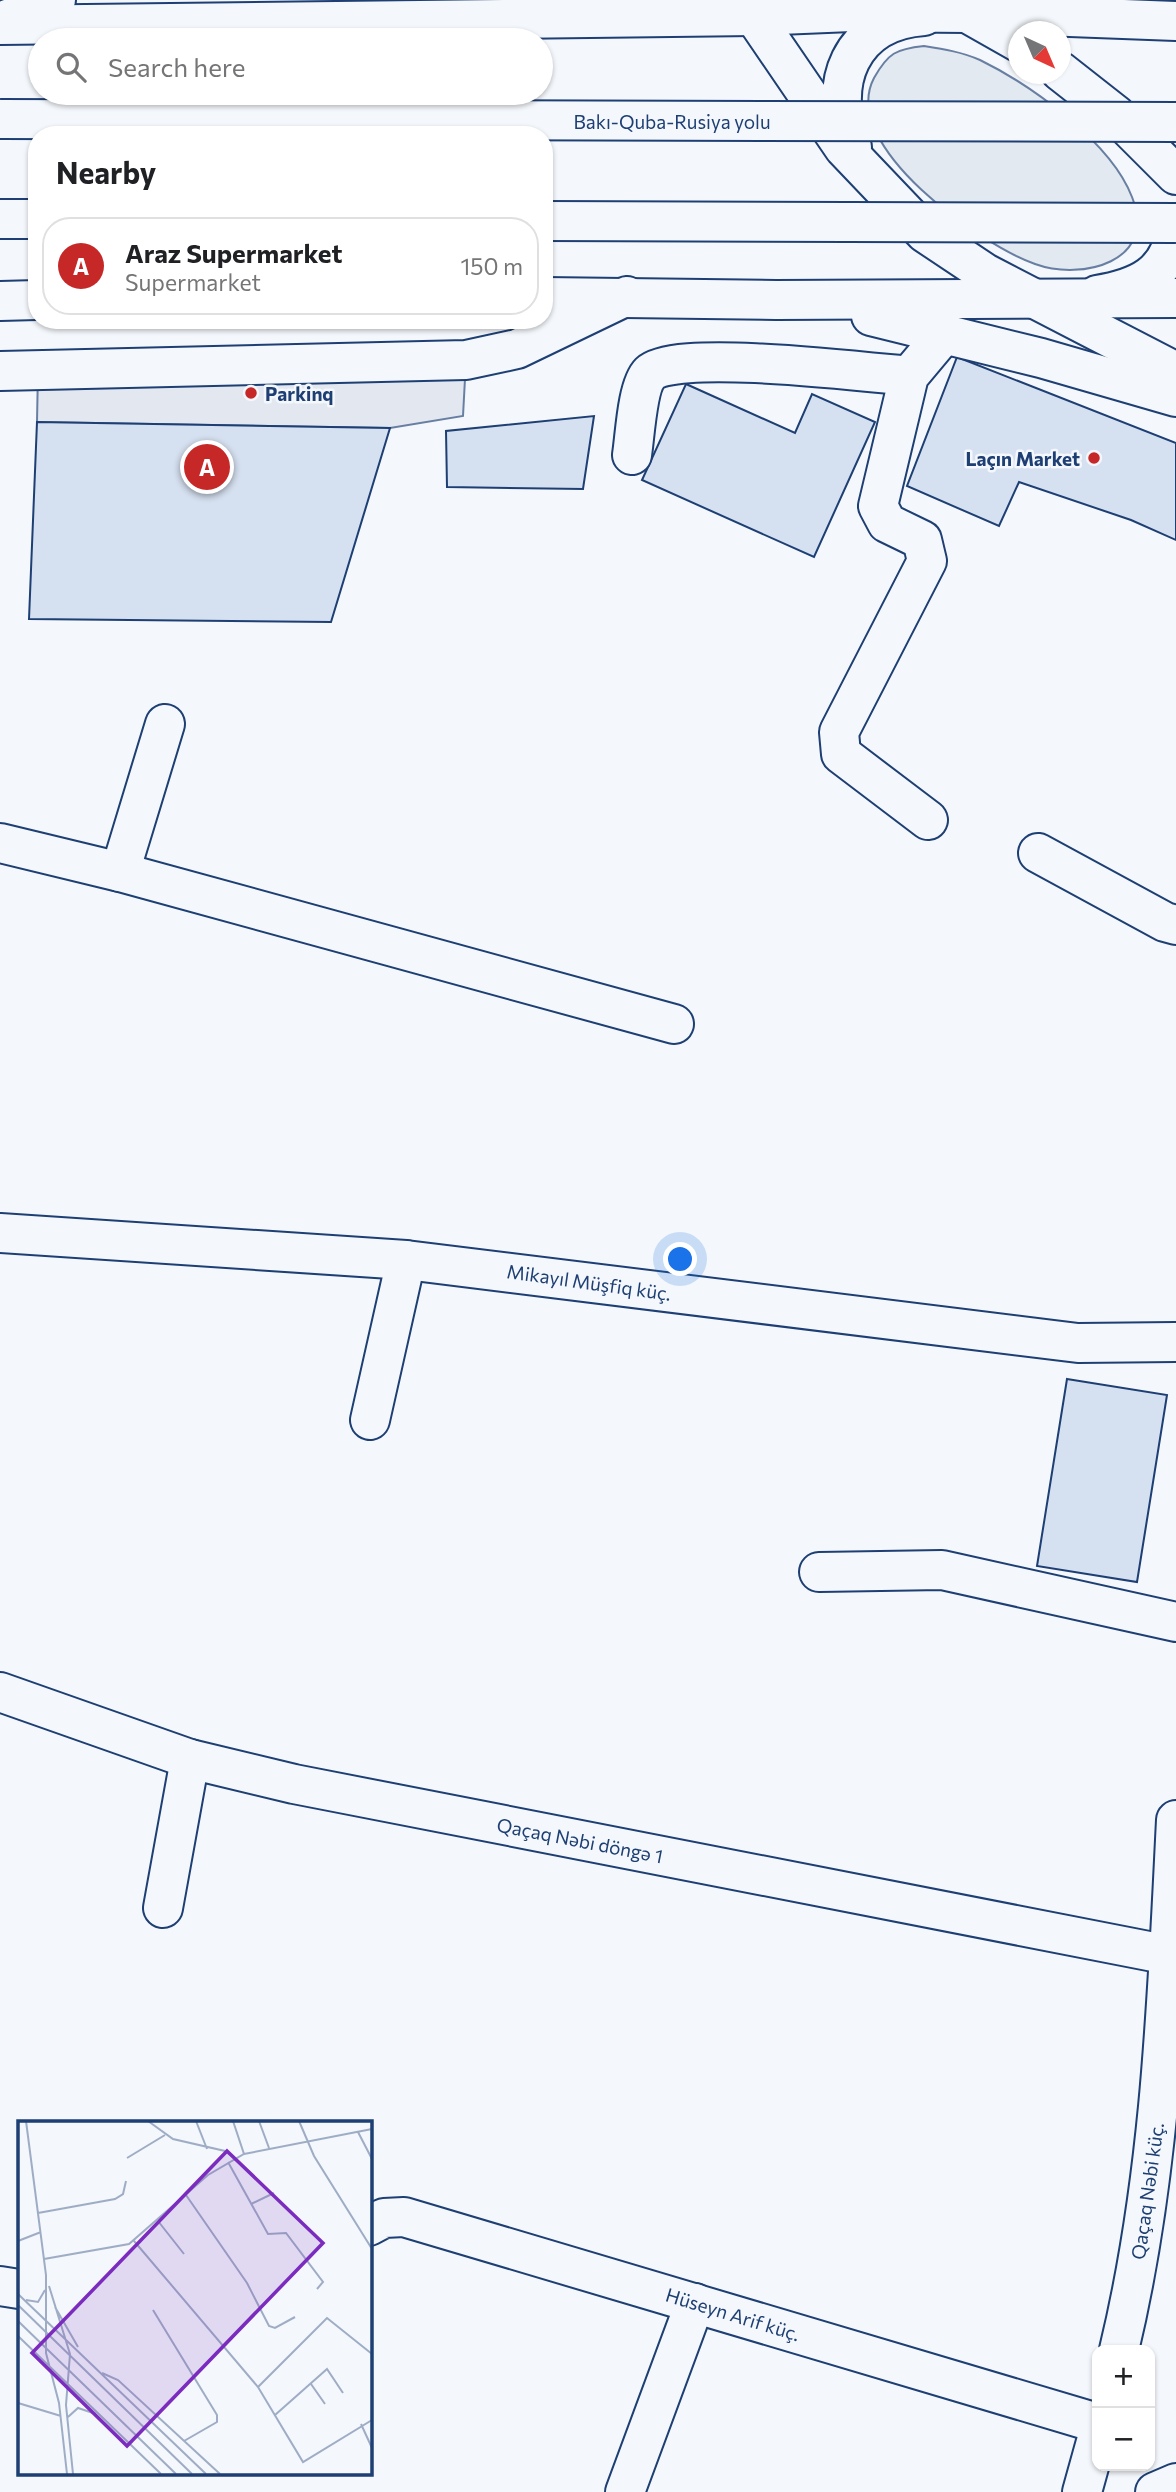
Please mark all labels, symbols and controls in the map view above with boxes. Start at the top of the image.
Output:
north arrow [1008,21,1071,84]
search box [28,28,553,105]
icon: search [52,48,90,86]
text: Search here [108,51,246,82]
street label: Bakı-Quba-Rusiya yolu [573,110,771,133]
text: Nearby [56,153,156,190]
text: Araz Supermarket [125,237,342,268]
text: A [73,252,89,280]
text: 150 m [460,252,523,280]
text: Supermarket [125,268,261,296]
place label: Parkinq [265,382,334,405]
marker: Parkinq [243,385,259,401]
pin: A [184,441,230,493]
place label: Laçın Market [966,447,1080,470]
marker: Laçın Market [1086,450,1102,466]
your location [663,1242,697,1276]
street label: Mikayıl Müşfiq küç. [505,1259,673,1305]
street label: Qaçaq Nəbi döngə 1 [495,1813,665,1867]
inset map [18,2121,371,2474]
street label: Qaçaq Nəbi küç. [1126,2121,1168,2261]
street label: Hüseyn Arif küç. [663,2283,803,2345]
map controls [1092,2345,1155,2471]
button: + [1092,2345,1155,2408]
button: − [1092,2408,1155,2471]

